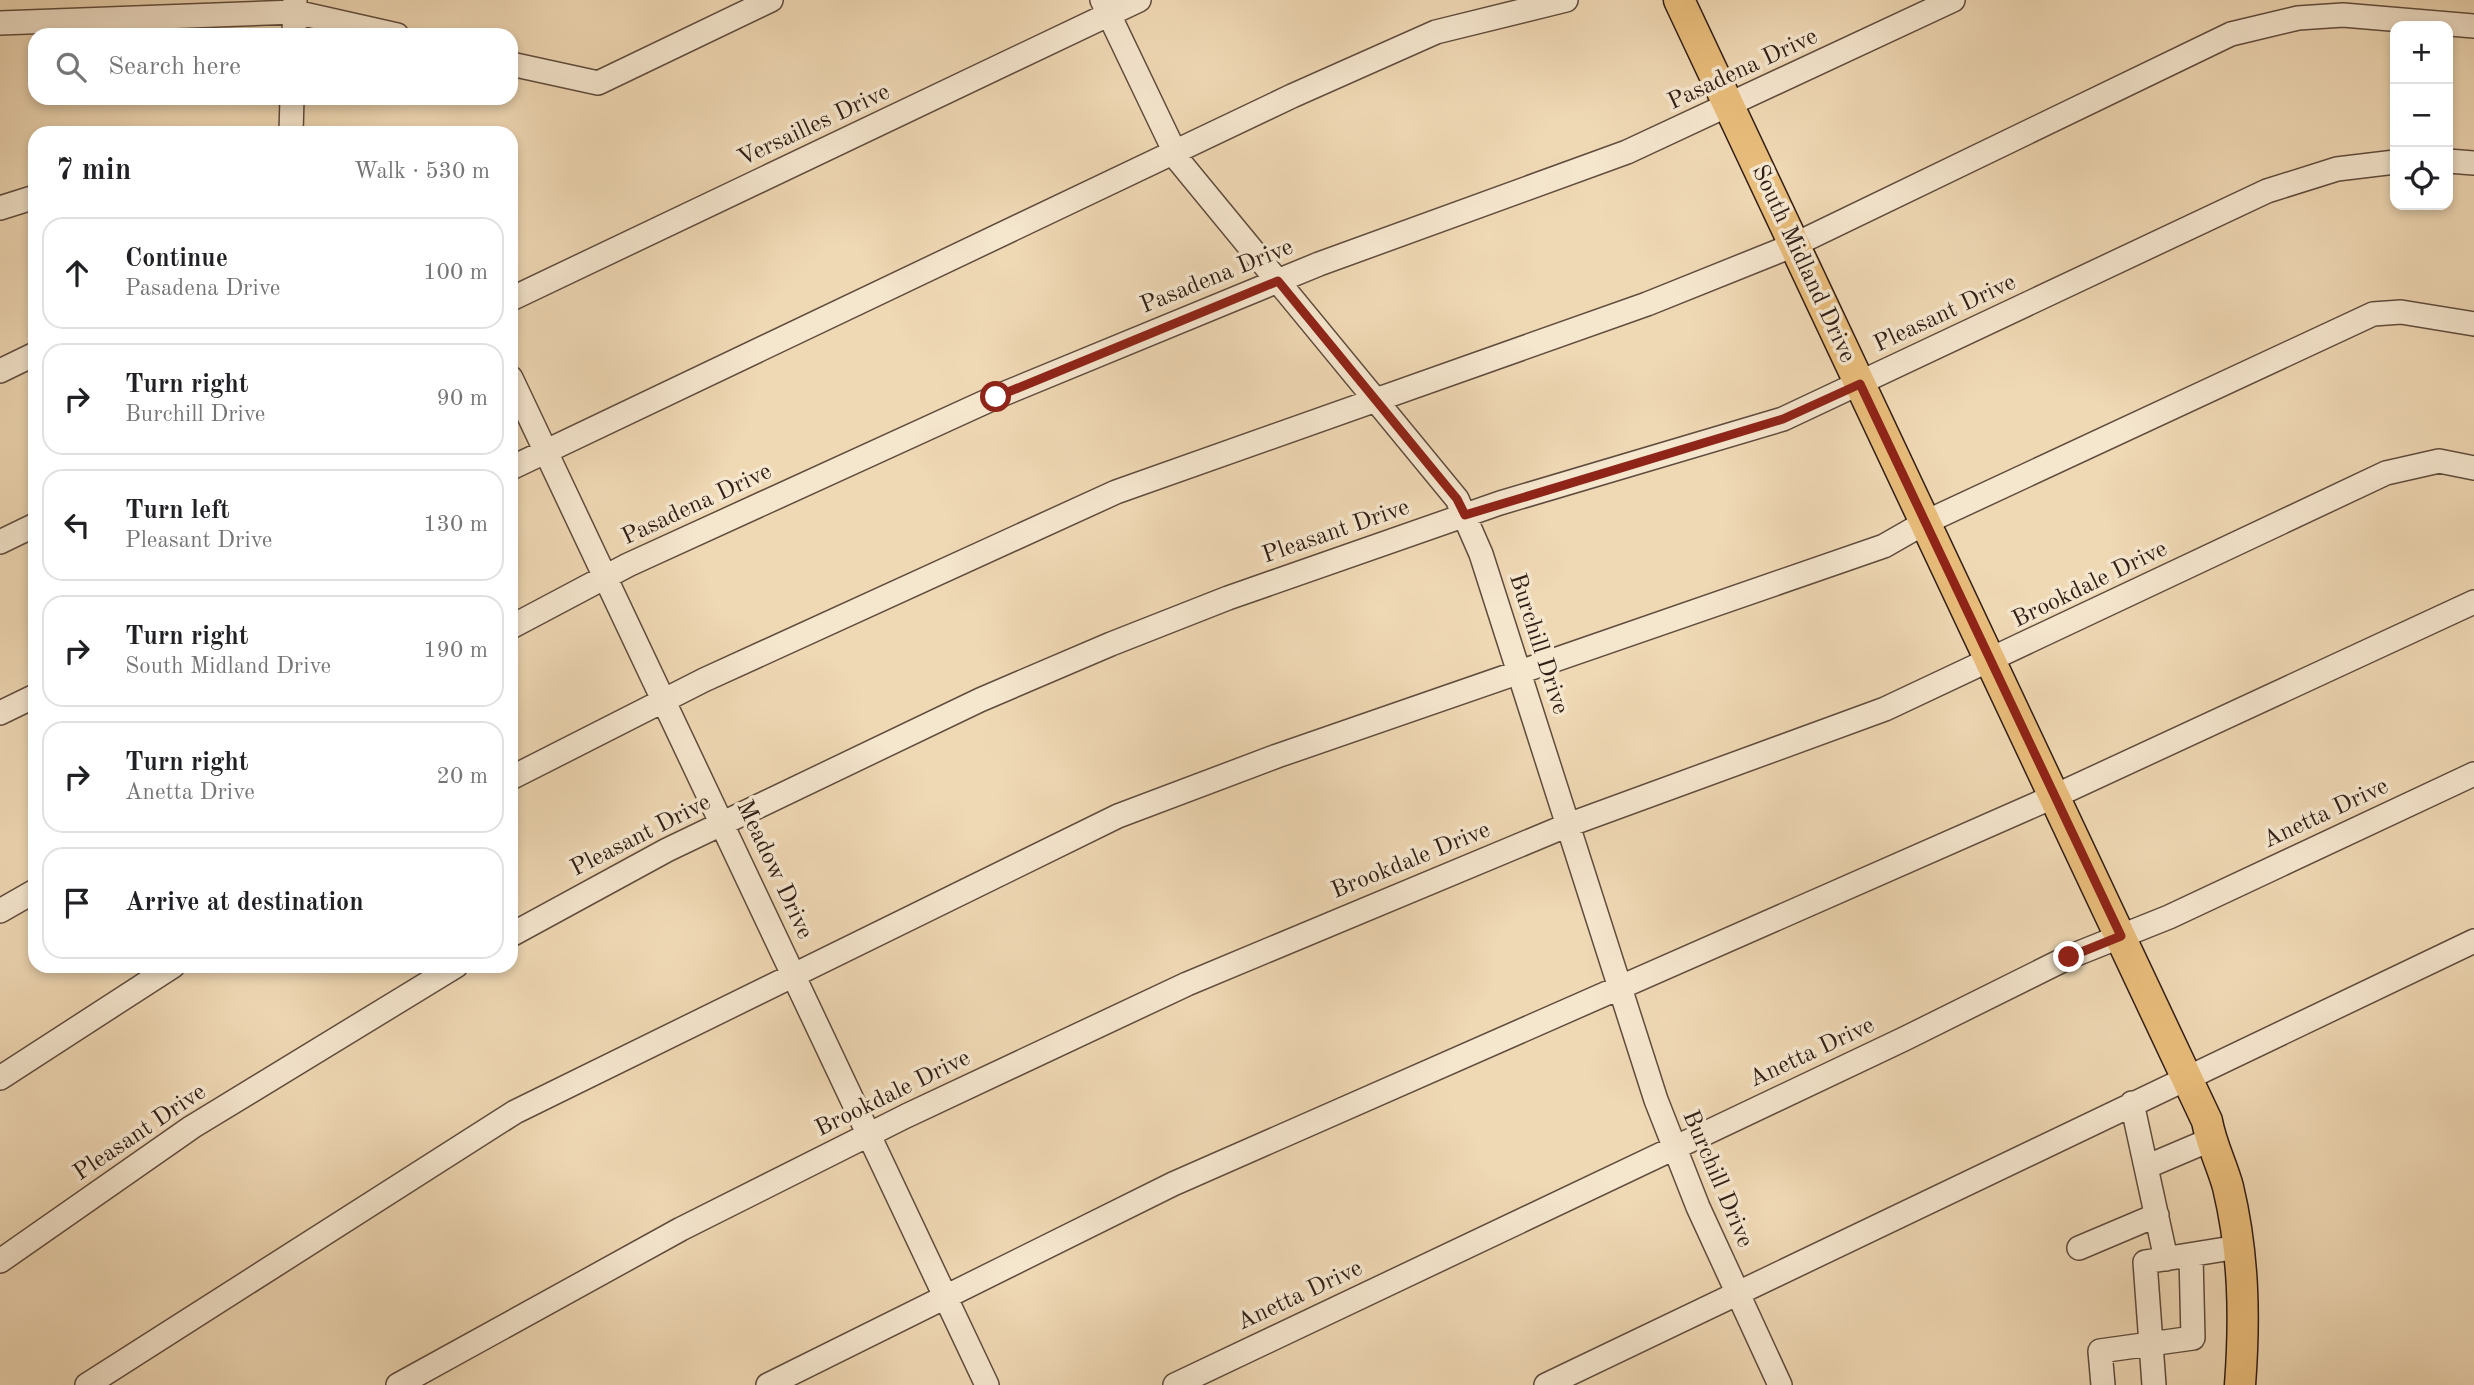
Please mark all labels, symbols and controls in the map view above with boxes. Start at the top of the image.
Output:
map controls [2390,21,2453,210]
button: + [2390,21,2453,84]
street label: Pasadena Drive [1664,25,1822,115]
search box [28,28,518,105]
icon: search [52,48,90,86]
text: Search here [108,54,241,80]
street label: Versailles Drive [734,80,894,172]
button: − [2390,84,2453,147]
button: locate [2390,147,2453,210]
text: 7 min [56,156,131,186]
text: Walk · 530 m [354,160,490,183]
street label: South Midland Drive [1747,161,1859,367]
street label: Pasadena Drive [1137,236,1297,318]
text: Continue [125,246,228,272]
icon: ahead [58,254,96,292]
text: 100 m [423,261,488,284]
street label: Pleasant Drive [1870,271,2020,357]
text: Pasadena Drive [125,277,280,300]
text: Turn right [125,372,248,398]
icon: right [58,380,96,418]
route start [980,381,1011,412]
text: 90 m [437,387,488,410]
text: Burchill Drive [125,403,265,426]
street label: Pasadena Drive [618,460,776,550]
street label: Pleasant Drive [1259,496,1413,568]
text: Turn left [125,498,230,524]
icon: left [58,506,96,544]
text: 130 m [423,513,488,536]
text: Pleasant Drive [125,529,272,552]
street label: Brookdale Drive [2009,537,2171,633]
street label: Burchill Drive [1504,571,1572,717]
text: Turn right [125,624,248,650]
icon: right [58,632,96,670]
text: 190 m [423,639,488,662]
text: South Midland Drive [125,655,331,678]
text: Turn right [125,750,248,776]
icon: right [58,758,96,796]
text: 20 m [437,765,488,788]
street label: Anetta Drive [2260,775,2392,853]
text: Anetta Drive [125,781,255,804]
street label: Pleasant Drive [567,790,715,882]
street label: Meadow Drive [731,797,817,943]
street label: Brookdale Drive [1328,818,1494,904]
icon: arrive [58,884,96,922]
text: Arrive at destination [125,890,364,916]
route end [2053,941,2084,972]
street label: Anetta Drive [1746,1014,1878,1092]
street label: Brookdale Drive [812,1046,974,1142]
street label: Pleasant Drive [70,1080,210,1186]
street label: Burchill Drive [1677,1107,1757,1251]
street label: Anetta Drive [1234,1257,1366,1335]

